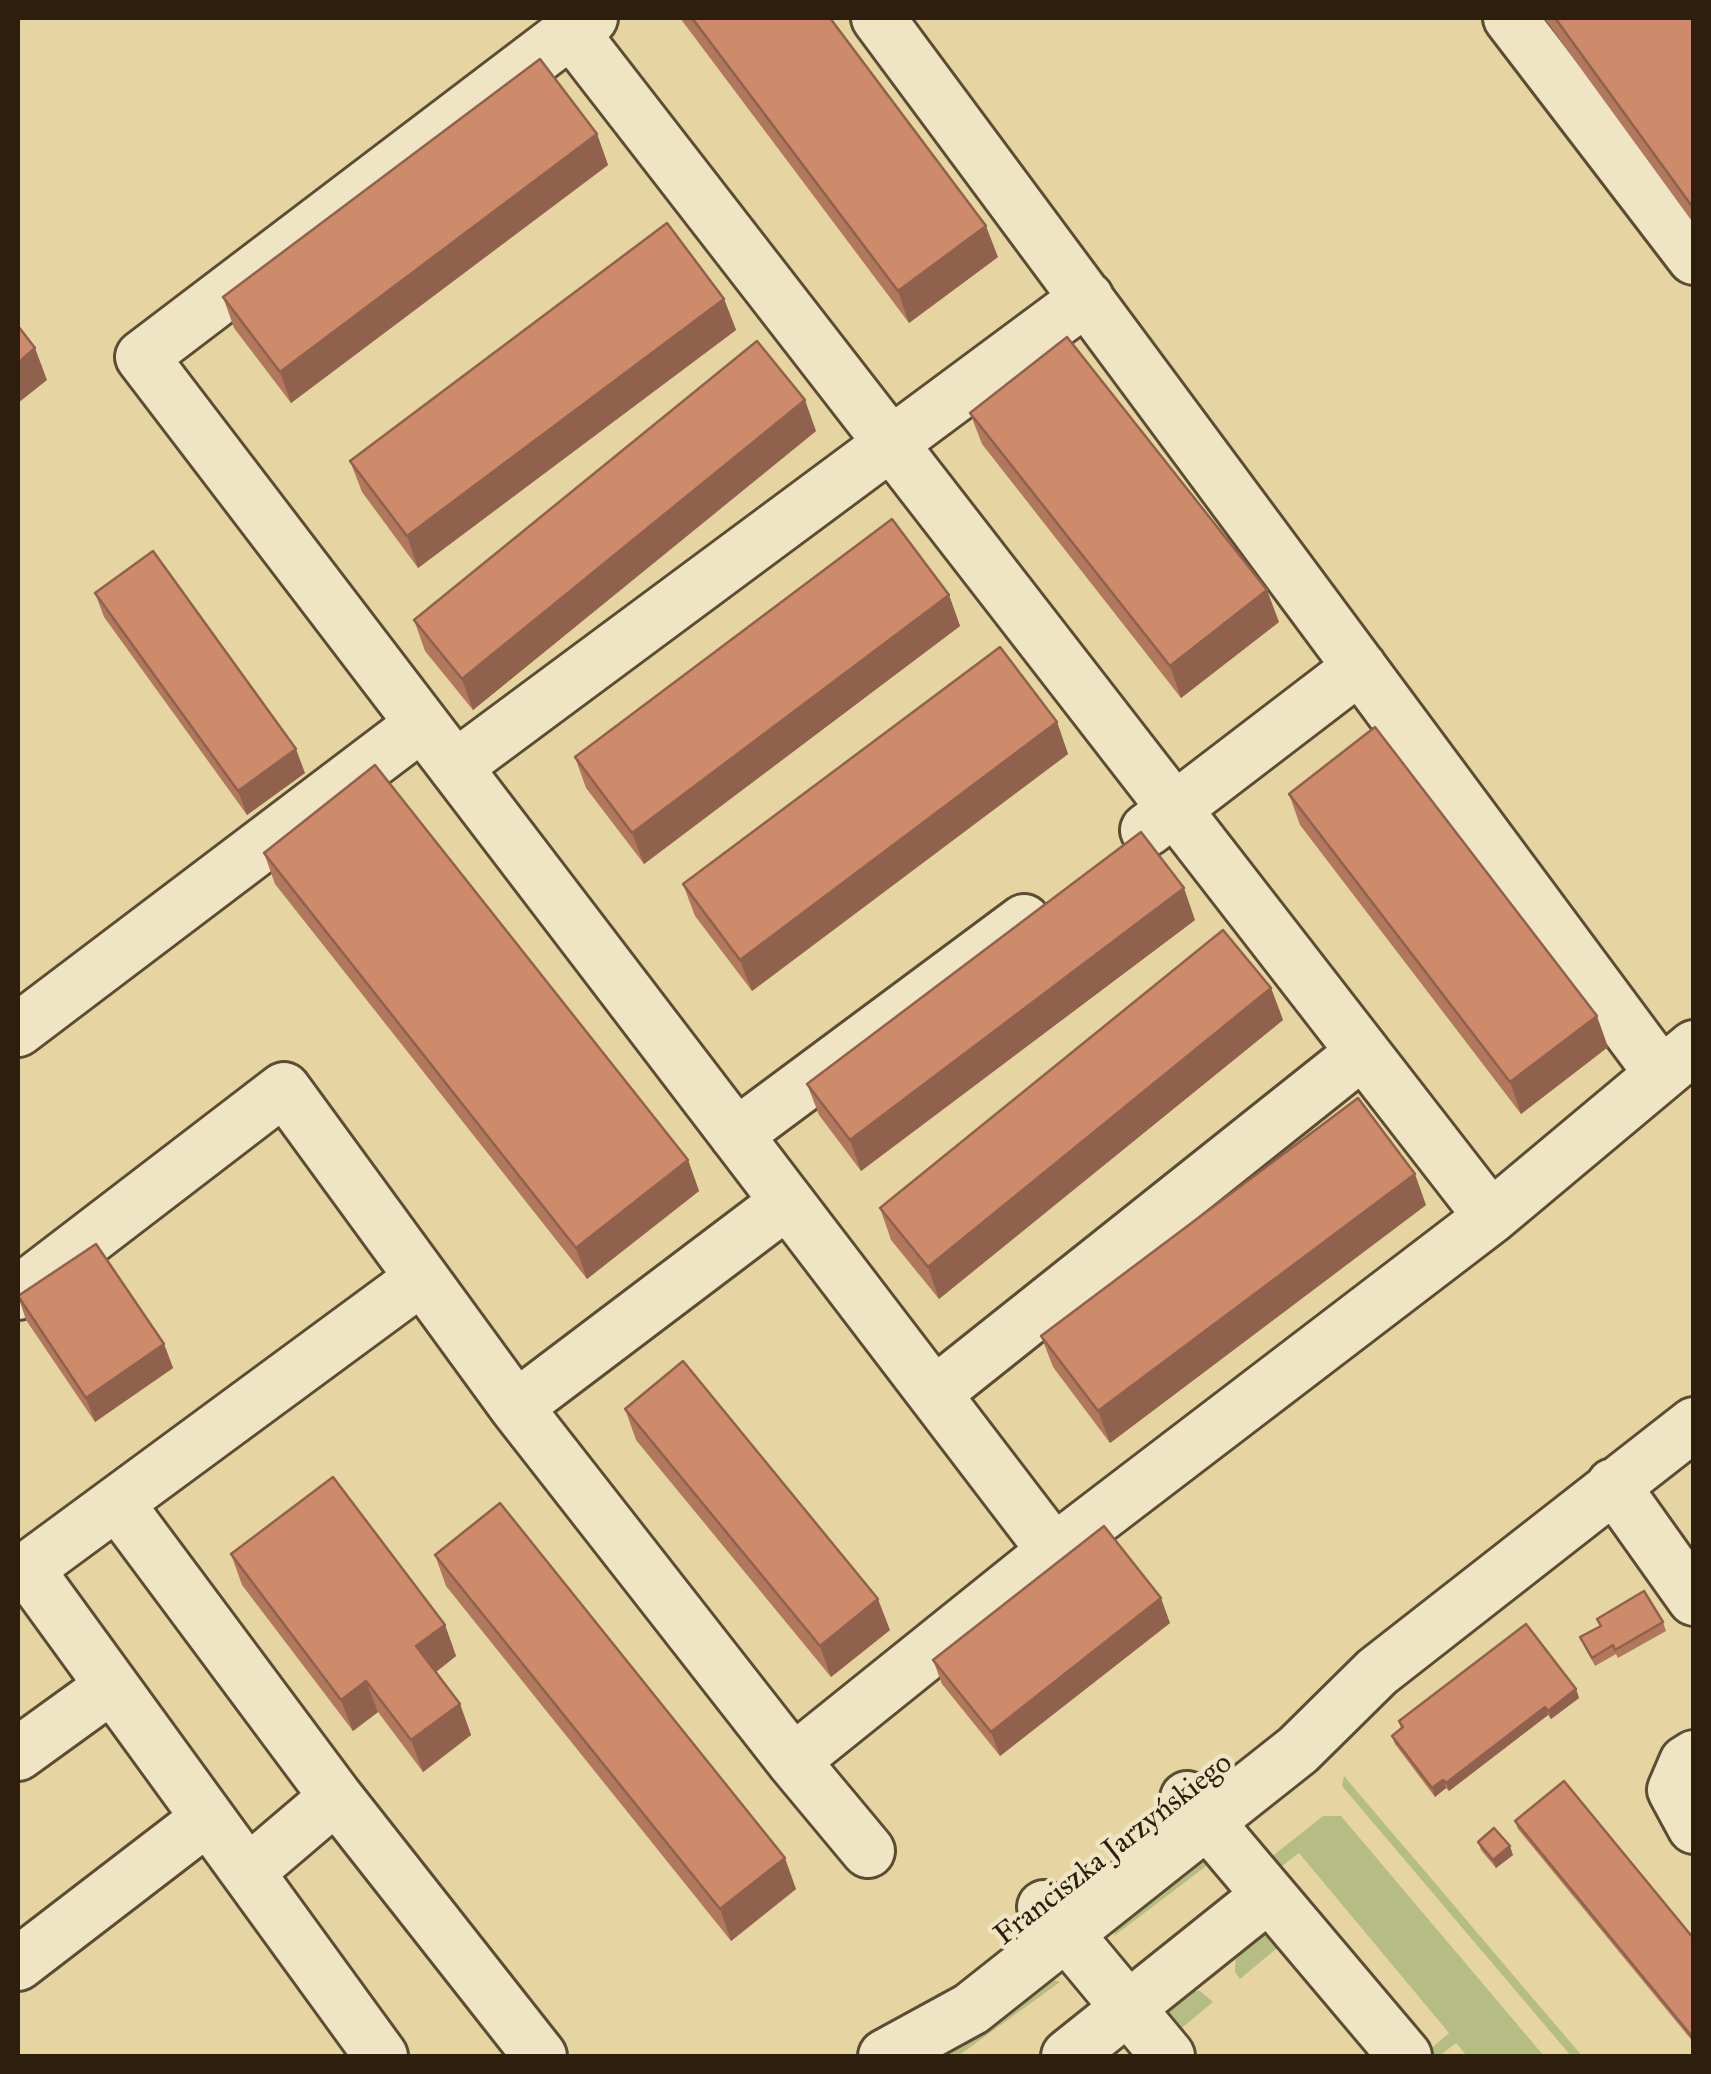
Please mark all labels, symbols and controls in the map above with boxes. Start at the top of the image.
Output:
street label: Franciszka Jarzyńskiego [988,1746,1240,1954]

